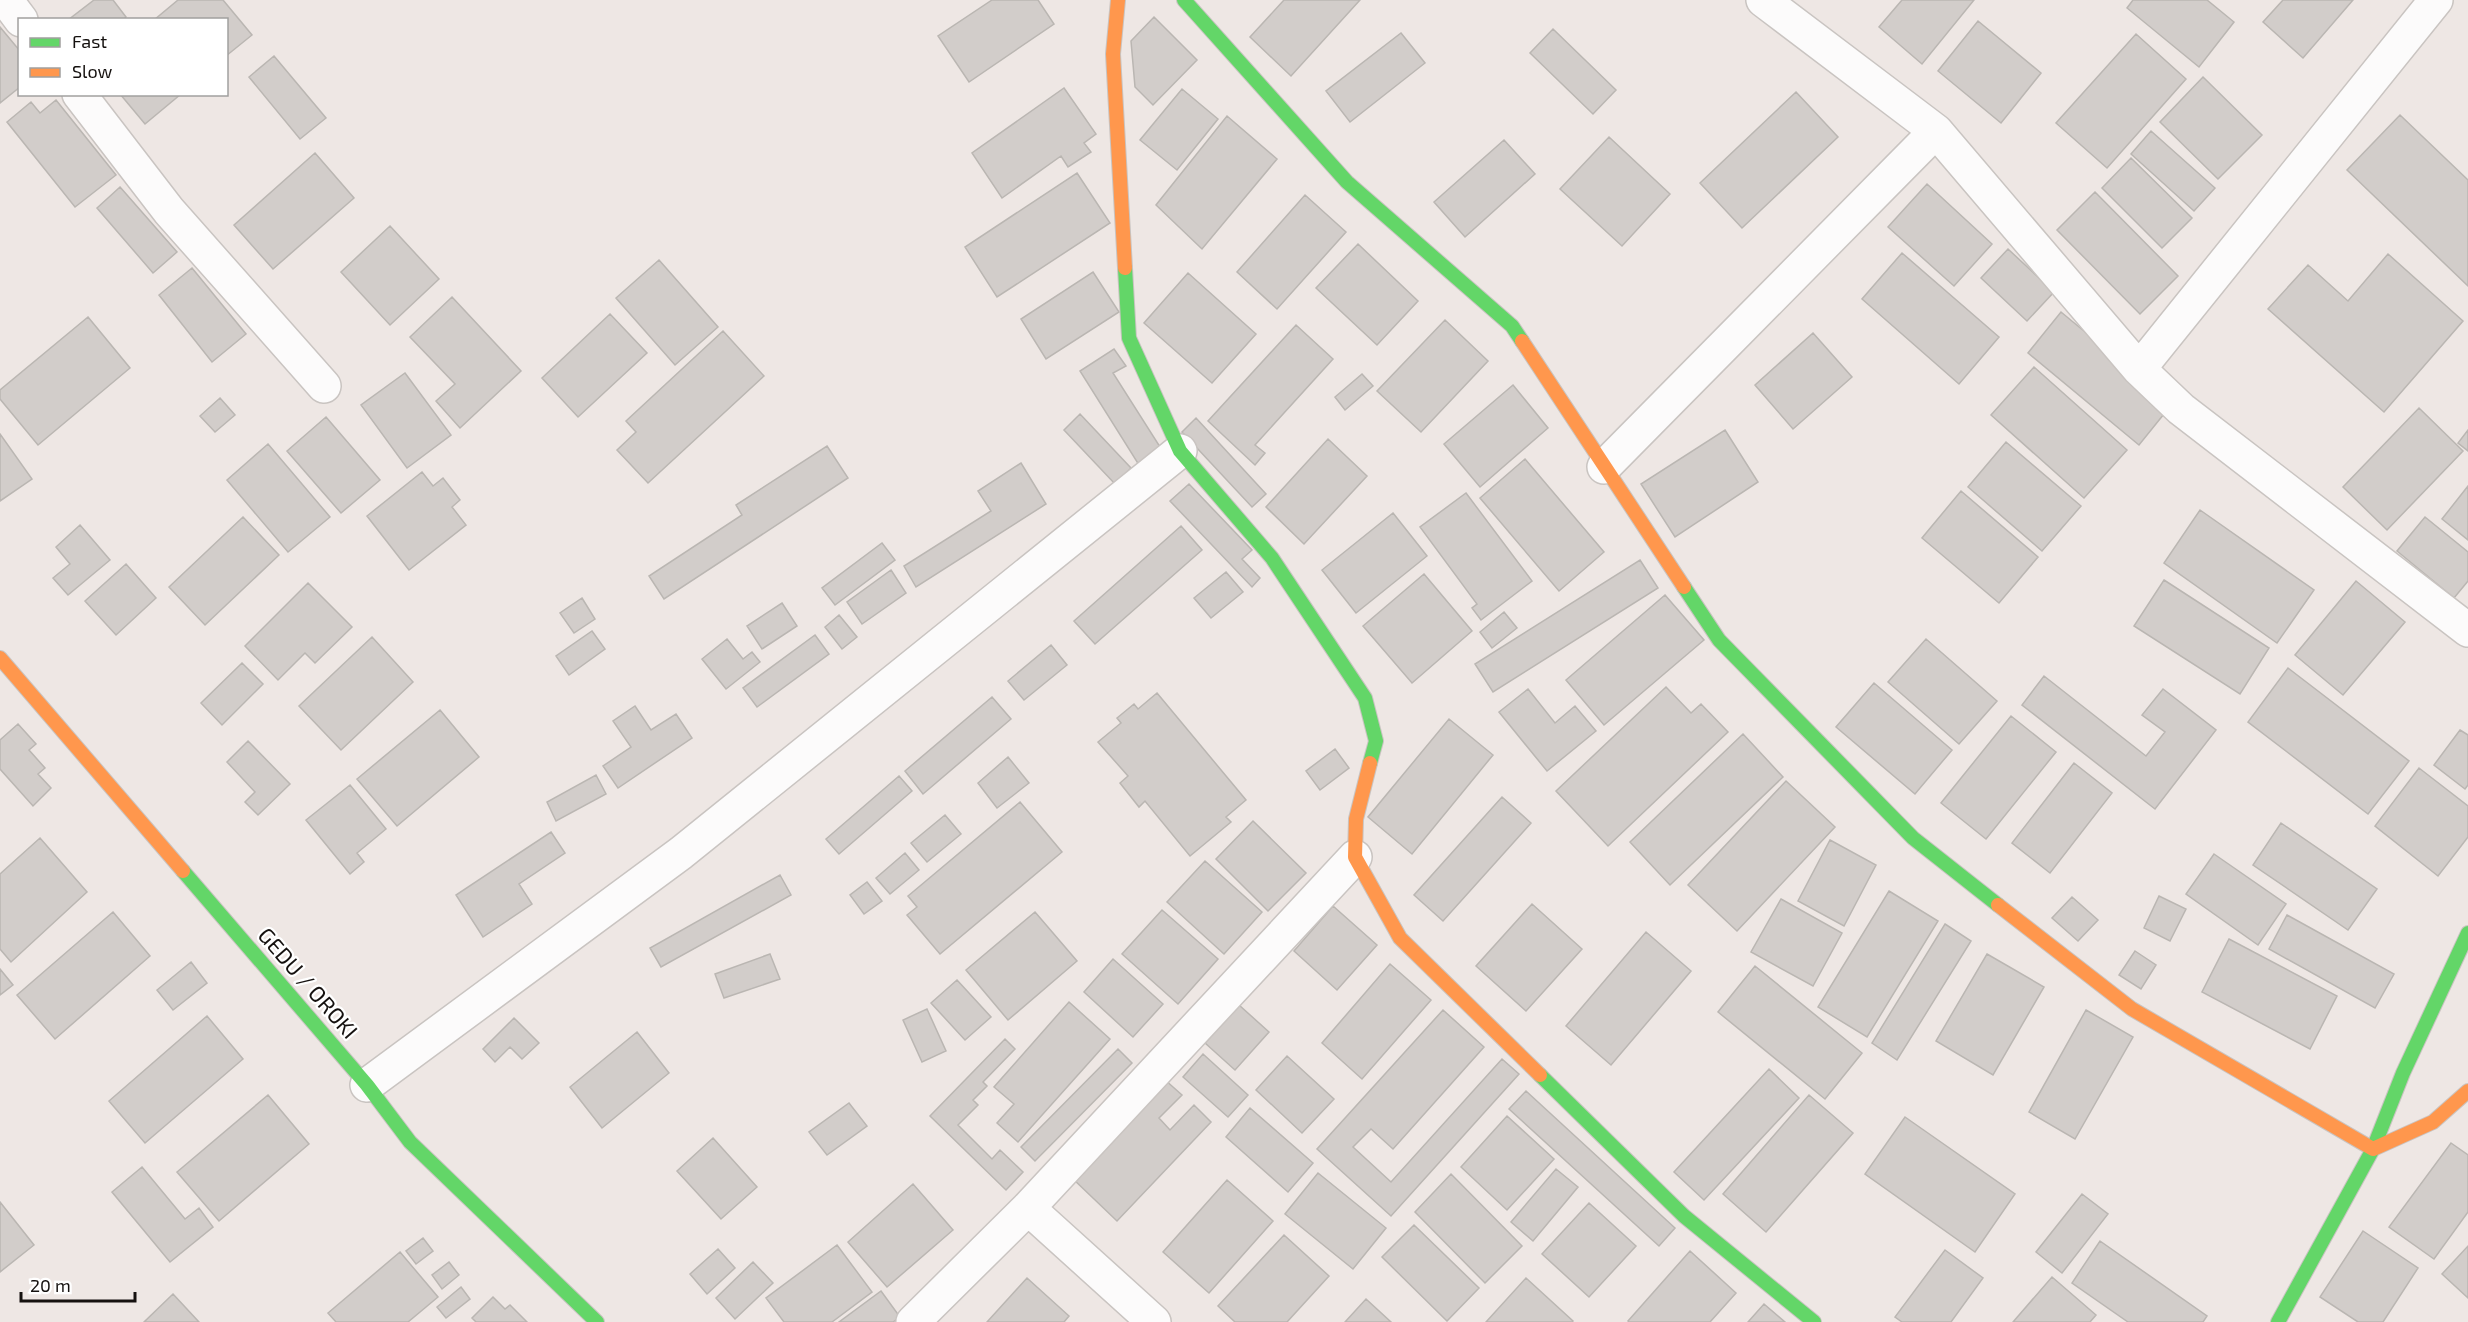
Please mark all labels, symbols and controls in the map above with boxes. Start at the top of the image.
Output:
legend [18,18,228,96]
text: Fast [72,30,107,52]
text: Slow [72,60,113,82]
street label: GEDU / OROKI [254,922,364,1043]
scale bar [21,1265,135,1303]
text: 20 m [30,1274,71,1296]

